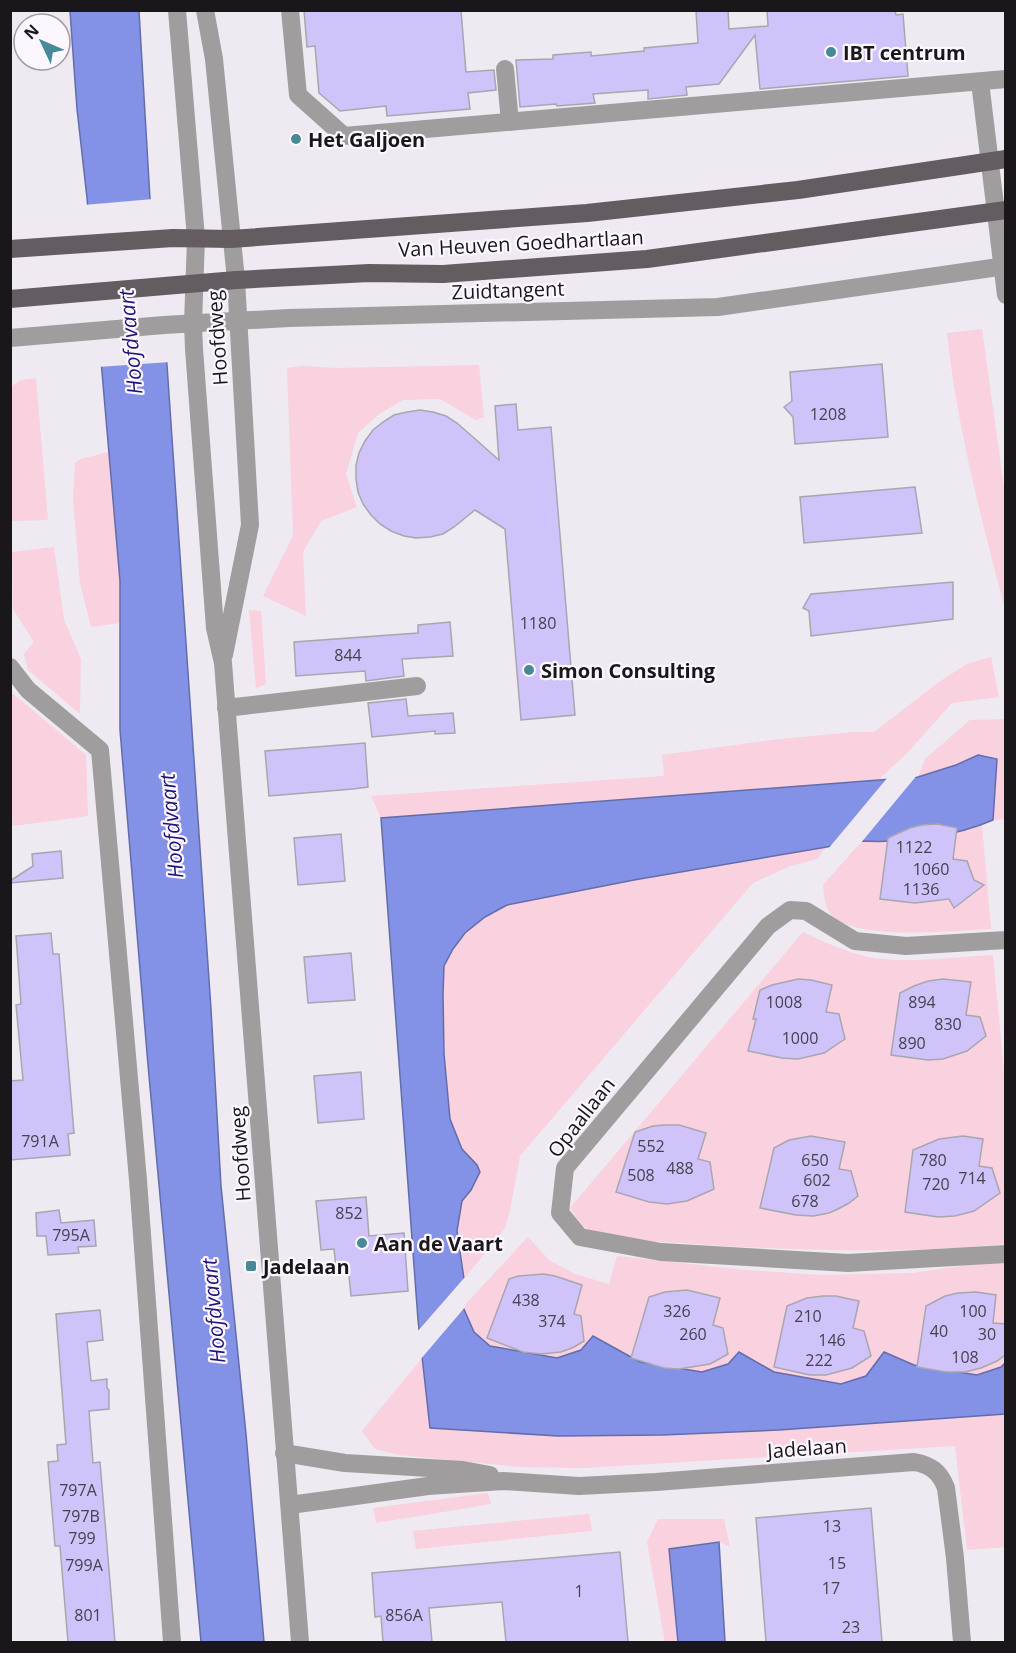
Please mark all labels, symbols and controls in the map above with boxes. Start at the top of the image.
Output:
north arrow [12,12,72,72]
text: N [19,19,44,44]
place label: IBT centrum [843,39,966,66]
marker: IBT centrum [824,45,838,59]
place label: Het Galjoen [308,126,425,153]
marker: Het Galjoen [289,132,303,146]
street label: Van Heuven Goedhartlaan [398,223,644,263]
street label: Zuidtangent [451,275,565,305]
water label: Hoofdvaart [111,287,149,396]
street label: Hoofdweg [200,289,234,387]
house number: 1208 [810,403,846,425]
house number: 1180 [520,612,556,634]
house number: 844 [334,644,362,666]
place label: Simon Consulting [541,657,716,684]
marker: Simon Consulting [522,663,536,677]
water label: Hoofdvaart [152,771,190,880]
house number: 1122 [896,836,932,858]
house number: 1060 [913,858,949,880]
house number: 1136 [903,878,939,900]
house number: 1008 [766,991,802,1013]
house number: 894 [908,991,936,1013]
house number: 830 [934,1013,962,1035]
house number: 1000 [782,1027,818,1049]
house number: 890 [898,1032,926,1054]
street label: Opaallaan [541,1071,621,1163]
street label: Hoofdweg [223,1105,257,1203]
house number: 791A [21,1130,60,1152]
house number: 552 [637,1135,665,1157]
house number: 650 [801,1149,829,1171]
house number: 780 [919,1149,947,1171]
house number: 488 [666,1157,694,1179]
house number: 508 [627,1164,655,1186]
house number: 714 [958,1167,986,1189]
house number: 602 [803,1169,831,1191]
house number: 720 [922,1173,950,1195]
house number: 678 [791,1190,819,1212]
house number: 852 [335,1202,363,1224]
house number: 795A [52,1224,91,1246]
place label: Aan de Vaart [374,1230,503,1257]
marker: Aan de Vaart [355,1236,369,1250]
place label: Jadelaan [261,1253,350,1280]
water label: Hoofdvaart [194,1256,232,1365]
marker: Jadelaan [244,1259,258,1273]
house number: 438 [512,1289,540,1311]
house number: 326 [663,1300,691,1322]
house number: 100 [959,1300,987,1322]
house number: 210 [794,1305,822,1327]
house number: 374 [538,1310,566,1332]
house number: 40 [930,1320,948,1342]
house number: 260 [679,1323,707,1345]
house number: 30 [978,1323,996,1345]
house number: 146 [818,1329,846,1351]
house number: 108 [951,1346,979,1368]
house number: 222 [805,1349,833,1371]
street label: Jadelaan [764,1432,848,1464]
house number: 797A [59,1479,98,1501]
house number: 797B [62,1505,100,1527]
house number: 13 [823,1515,841,1537]
house number: 799 [68,1527,96,1549]
house number: 15 [828,1552,846,1574]
house number: 799A [65,1554,104,1576]
house number: 17 [822,1577,840,1599]
house number: 1 [574,1580,584,1602]
house number: 801 [74,1604,102,1626]
house number: 856A [385,1604,424,1626]
house number: 23 [842,1616,860,1638]

